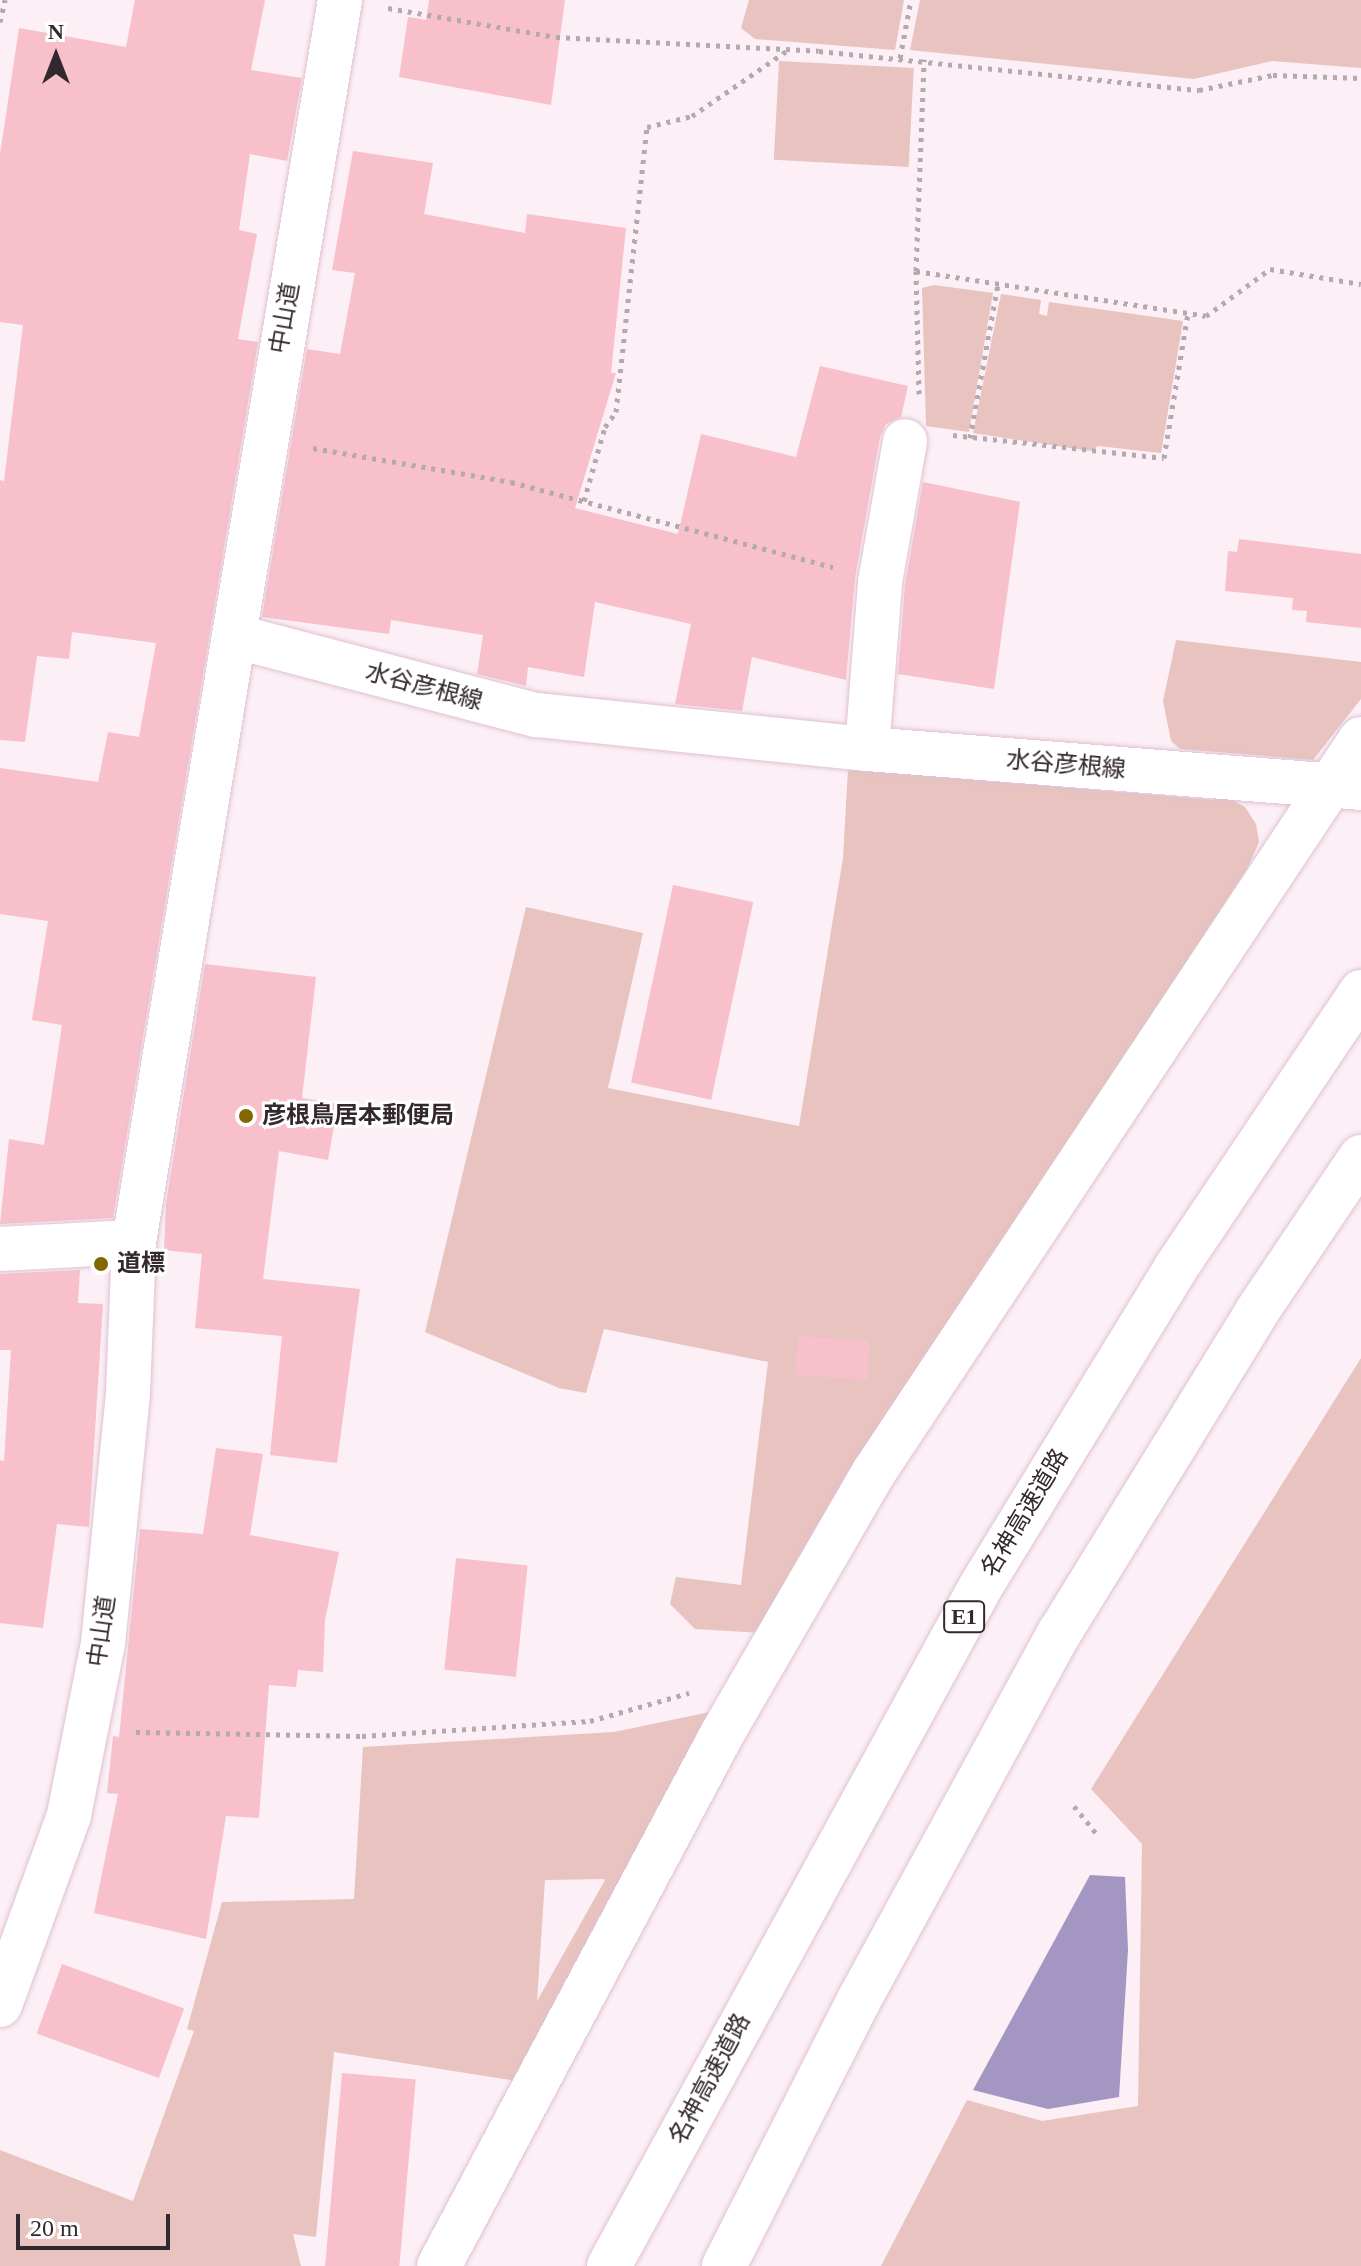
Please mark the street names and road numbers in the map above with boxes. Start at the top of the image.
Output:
street label: 中山道 [265,280,305,356]
street label: 水谷彦根線 [362,658,486,716]
street label: 水谷彦根線 [1005,745,1127,785]
street label: 名神高速道路 [976,1444,1074,1582]
street label: 中山道 [83,1593,121,1669]
road number: E1 [942,1599,986,1635]
street label: 名神高速道路 [663,2009,757,2149]

